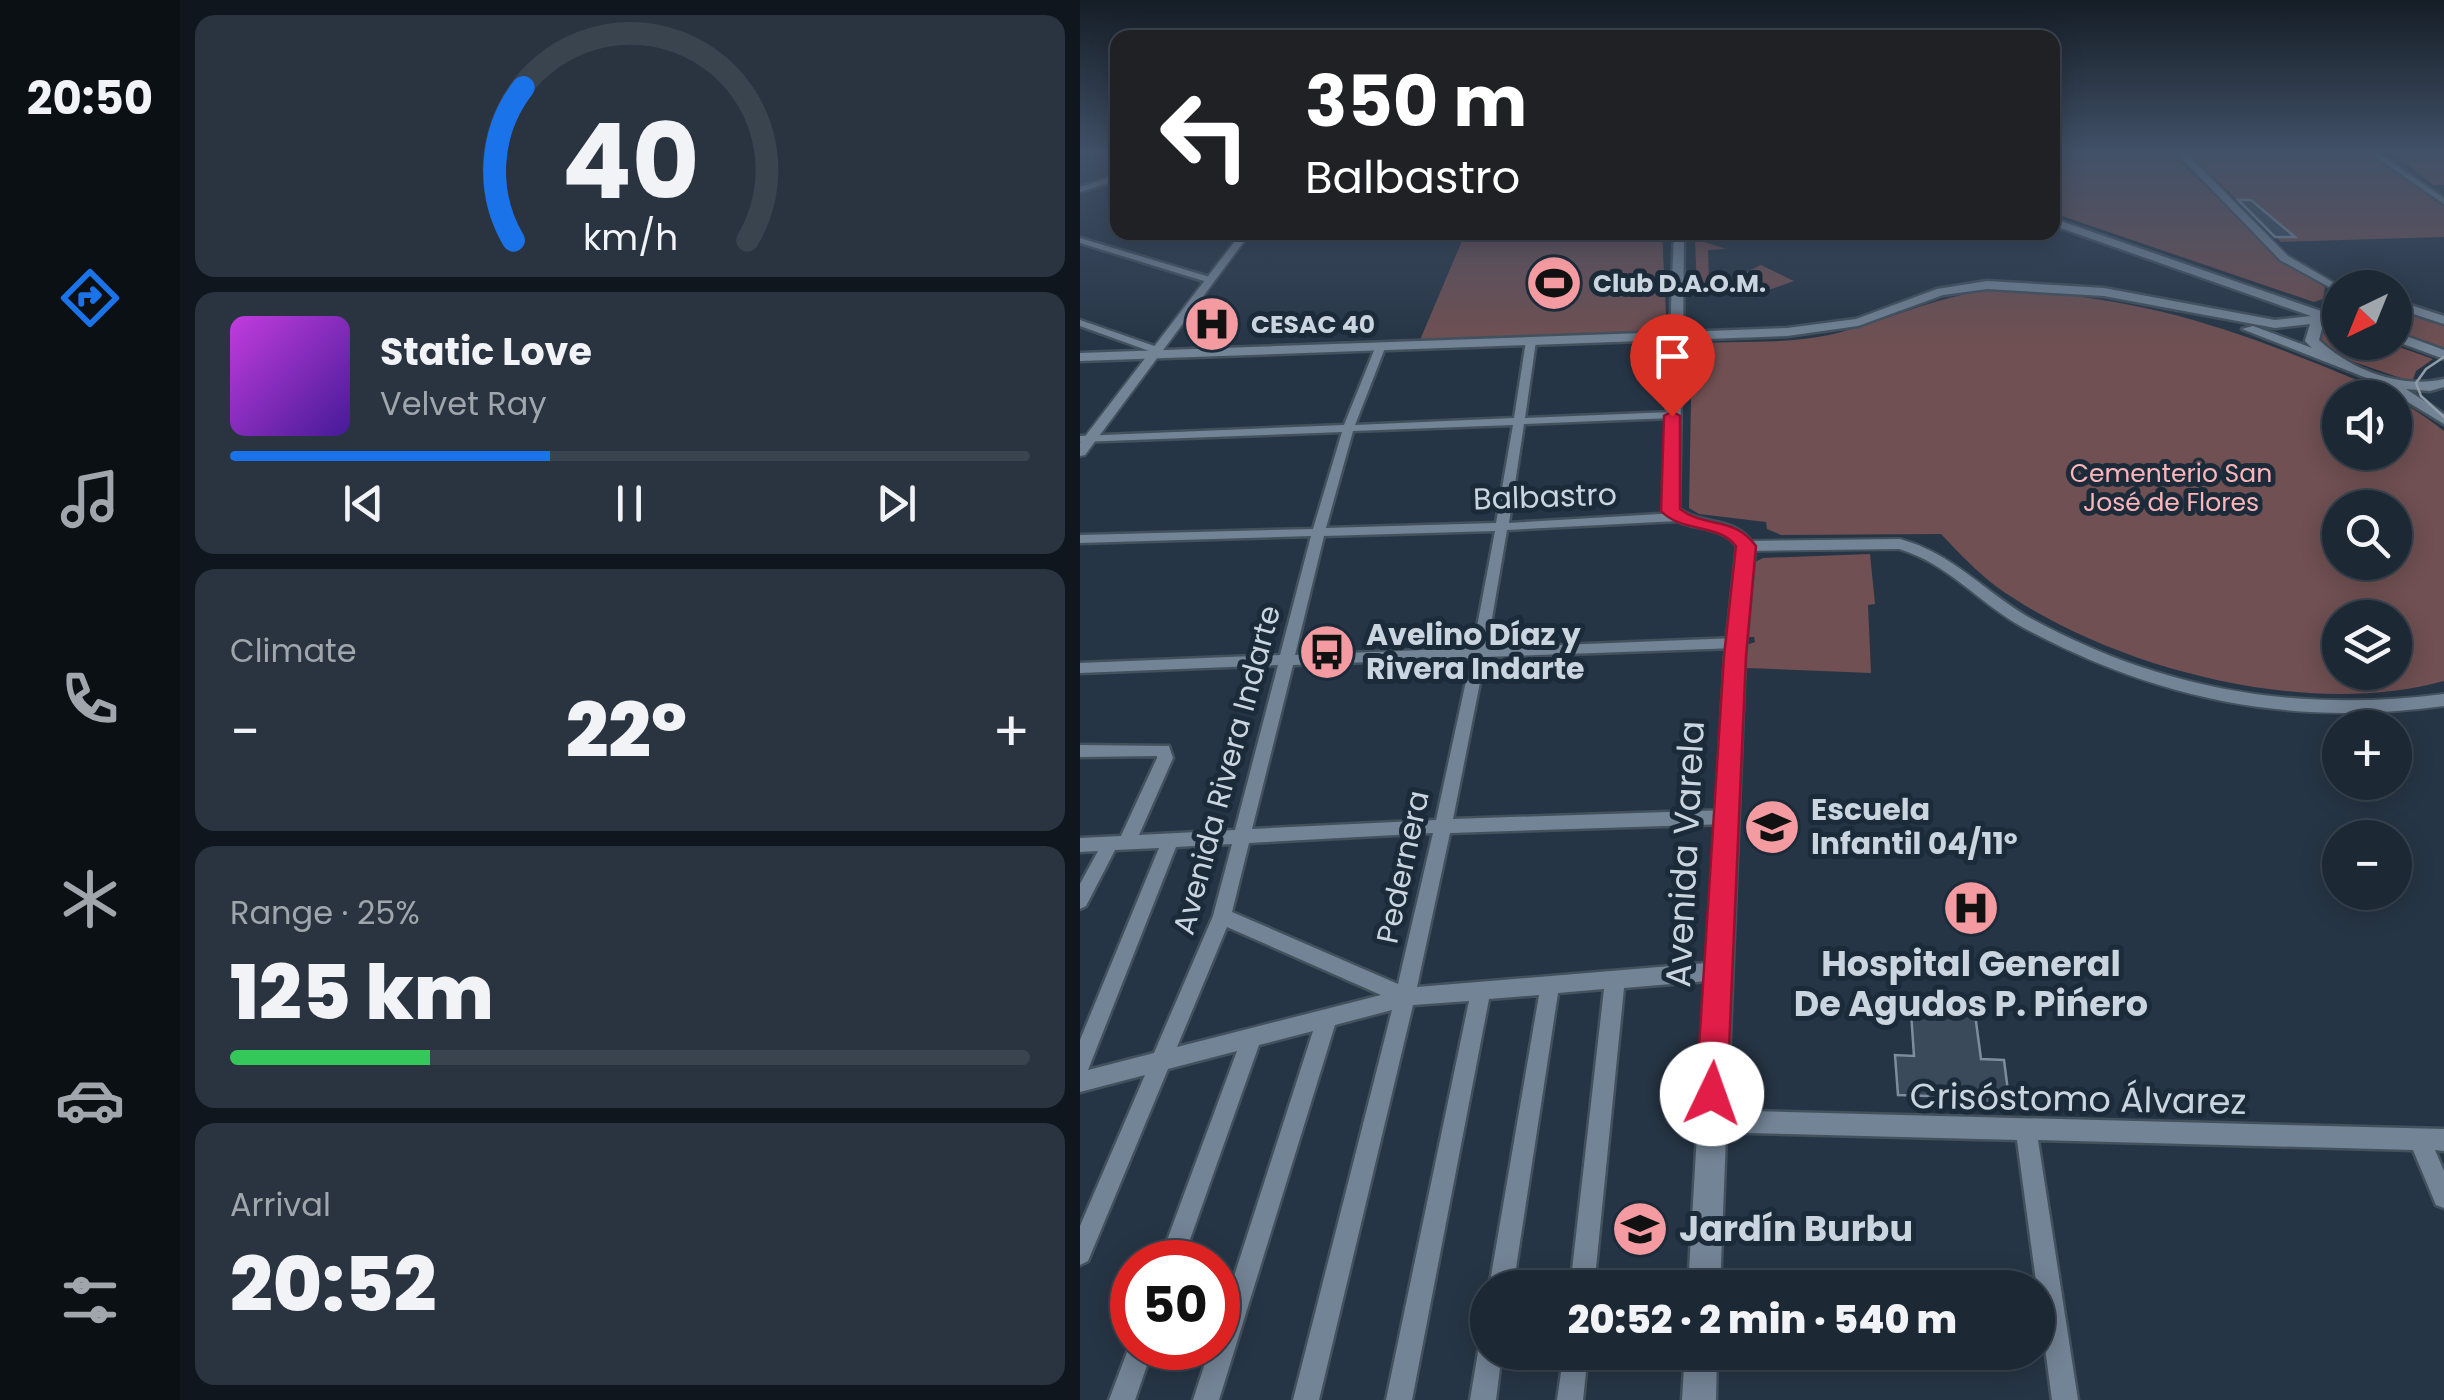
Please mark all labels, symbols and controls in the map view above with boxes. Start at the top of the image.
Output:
text: 350 m [1305,52,1527,151]
text: 20:50 [27,67,153,130]
icon: left [1140,70,1270,200]
text: 40 [561,89,699,234]
text: Balbastro [1305,146,1520,209]
text: km/h [582,212,678,263]
sports icon: Club D.A.O.M. [1524,253,1584,313]
icon: directions [55,263,125,333]
place label: Club D.A.O.M. [1593,266,1766,301]
north arrow [2322,270,2412,360]
map controls [2322,270,2412,910]
hospital icon: CESAC 40 [1182,294,1242,354]
place label: CESAC 40 [1251,307,1375,342]
pin [1630,314,1715,417]
text: Static Love [380,325,592,378]
icon: arrive [1645,329,1700,384]
button: sound [2322,380,2412,470]
text: Velvet Ray [380,381,546,426]
park label: Cementerio San José de Flores [2070,456,2272,520]
icon: music [55,464,125,534]
street label: Balbastro [1472,473,1617,520]
icon: previous [336,476,391,531]
icon: pause [602,476,657,531]
icon: next [869,476,924,531]
button: search [2322,490,2412,580]
street label: Avenida Rivera Indarte [1162,600,1291,939]
button: layers [2322,600,2412,690]
place label: Avelino Díaz y Rivera Indarte [1366,613,1585,690]
bus stop icon: Avelino Díaz y Rivera Indarte [1297,622,1357,682]
text: Climate [230,628,357,673]
icon: phone [55,664,125,734]
text: 22° [566,678,687,783]
text: − [230,693,260,770]
text: + [992,693,1030,770]
button: + [2322,710,2412,800]
street label: Avenida Varela [1653,719,1716,989]
street label: Pedernera [1365,786,1440,947]
place label: Escuela Infantil 04/11° [1811,788,2018,865]
school or university icon: Escuela Infantil 04/11° [1742,797,1802,857]
button: − [2322,820,2412,910]
icon: climate [55,864,125,934]
hospital icon: Hospital General De Agudos P. Pińero [1941,878,2001,938]
text: Range · 25% [230,890,420,935]
place label: Hospital General De Agudos P. Pińero [1794,939,2148,1028]
text: 125 km [230,940,494,1045]
position arrow [1660,1042,1764,1146]
icon: car [55,1065,125,1135]
street label: Crisóstomo Álvarez [1909,1071,2247,1126]
text: Arrival [230,1182,331,1227]
school or university icon: Jardín Burbu [1610,1199,1670,1259]
place label: Jardín Burbu [1679,1204,1913,1253]
text: 20:52 [230,1232,436,1337]
speed limit sign: 50 [1110,1240,1240,1370]
icon: filters [55,1265,125,1335]
text: 20:52 · 2 min · 540 m [1568,1293,1957,1346]

